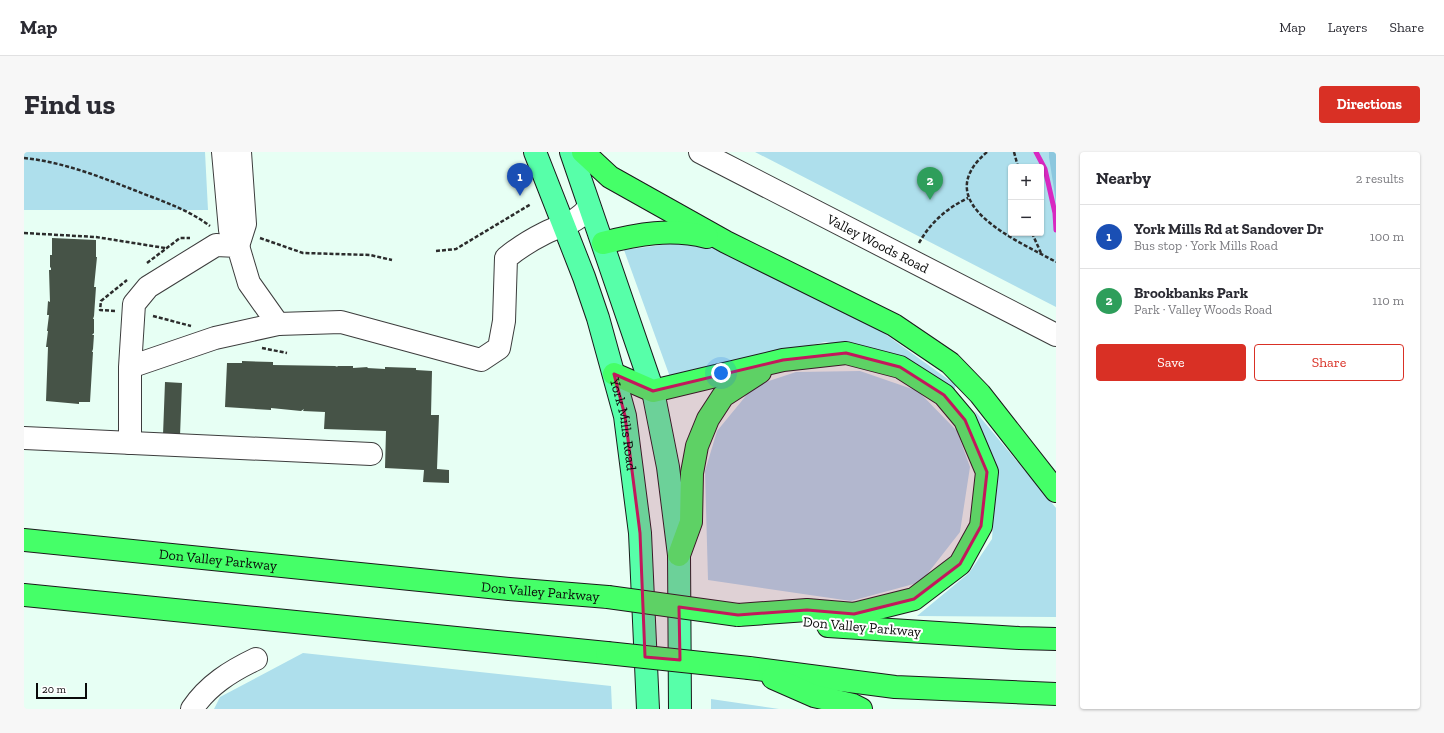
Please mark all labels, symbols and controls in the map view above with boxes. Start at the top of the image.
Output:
text: Map [20,16,57,39]
text: Map [1279,19,1306,36]
text: Layers [1328,19,1367,36]
text: Share [1389,19,1424,36]
button: Directions [1319,86,1420,123]
text: Find us [24,88,115,121]
pin: 1 [507,163,533,196]
map controls [1008,164,1044,236]
button: + [1008,164,1044,200]
pin: 2 [917,167,943,200]
text: Nearby [1096,168,1151,188]
text: 2 results [1356,171,1404,186]
button: − [1008,200,1044,236]
street label: Valley Woods Road [823,210,932,277]
text: York Mills Rd at Sandover Dr [1134,220,1324,238]
text: 1 [1106,229,1112,244]
text: 100 m [1370,229,1404,244]
text: Bus stop · York Mills Road [1134,238,1278,253]
text: Brookbanks Park [1134,284,1248,302]
text: 2 [1106,293,1112,308]
text: 110 m [1372,293,1404,308]
text: Park · Valley Woods Road [1134,302,1272,317]
button: Save [1096,344,1246,381]
button: Share [1254,344,1404,381]
your location [711,363,731,383]
street label: York Mills Road [606,375,640,472]
street label: Don Valley Parkway [158,545,279,574]
street label: Don Valley Parkway [480,578,601,605]
street label: Don Valley Parkway [802,613,923,641]
scale bar [36,681,87,700]
text: 20 m [42,683,66,696]

